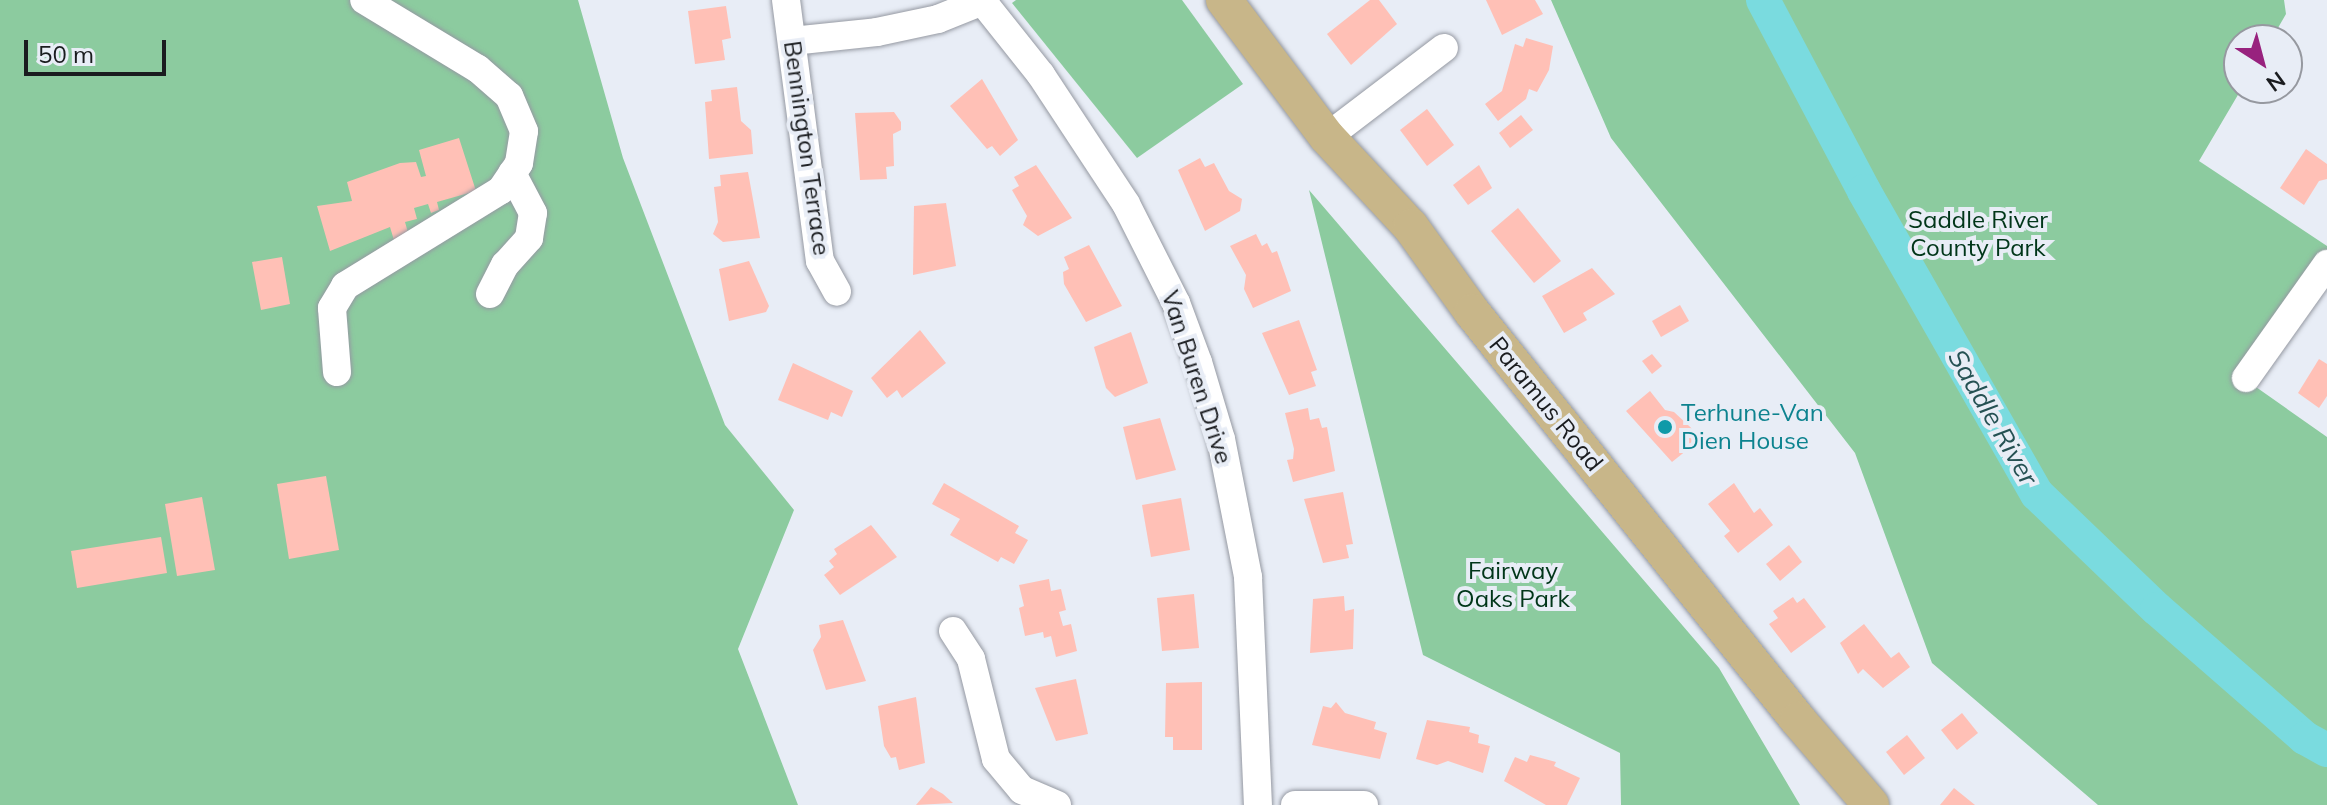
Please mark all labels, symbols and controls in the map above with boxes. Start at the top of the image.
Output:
scale bar [28,24,170,74]
north arrow [2223,24,2303,104]
text: 50 m [38,39,94,69]
street label: Bennington Terrace [778,39,836,257]
text: N [2261,66,2291,98]
park label: Saddle River County Park [1908,206,2048,262]
street label: Van Buren Drive [1155,287,1239,467]
street label: Paramus Road [1483,331,1609,477]
water label: Saddle River [1942,344,2044,490]
place label: Terhune-Van Dien House [1681,399,1824,455]
marker: Terhune-Van Dien House [1656,418,1674,436]
park label: Fairway Oaks Park [1456,557,1570,613]

